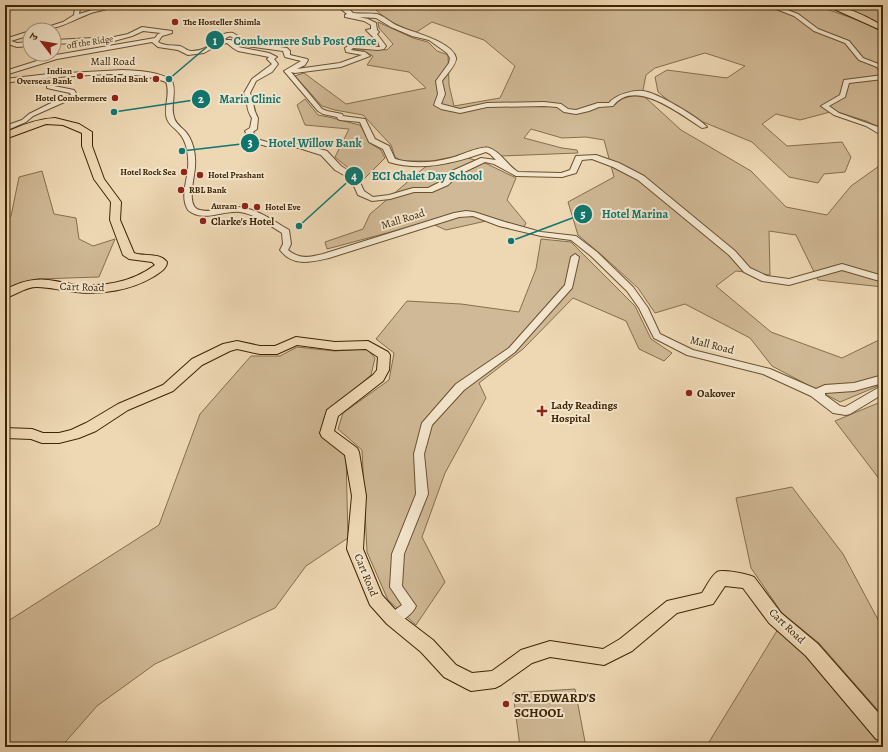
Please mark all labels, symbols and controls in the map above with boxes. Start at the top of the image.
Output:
place label: The Hosteller Shimla [183,16,261,28]
marker: The Hosteller Shimla [170,17,180,27]
north arrow [22,22,62,62]
callout: Combermere Sub Post Office [205,28,384,52]
text: उ [25,30,42,44]
street label: off the Ridge [66,32,114,52]
text: 1 [213,33,218,49]
text: Combermere Sub Post Office [233,33,377,49]
street label: Mall Road [91,54,135,69]
place label: Indian Overseas Bank [17,65,72,87]
marker: Indian Overseas Bank [75,71,85,81]
place label: IndusInd Bank [92,73,148,85]
marker: IndusInd Bank [151,74,161,84]
callout: Maria Clinic [191,87,289,111]
text: 2 [198,91,204,107]
text: Maria Clinic [219,91,281,107]
place label: Hotel Combermere [35,92,107,104]
marker: Hotel Combermere [110,93,120,103]
callout: Hotel Willow Bank [240,131,370,155]
text: 3 [247,135,253,151]
text: Hotel Willow Bank [268,135,363,151]
callout: ECI Chalet Day School [344,164,490,188]
place label: Hotel Rock Sea [120,166,177,178]
marker: Hotel Rock Sea [179,167,189,177]
text: 4 [351,168,357,184]
text: ECI Chalet Day School [372,168,483,184]
place label: Hotel Prashant [208,169,264,181]
marker: Hotel Prashant [195,170,205,180]
place label: RBL Bank [189,184,227,196]
marker: RBL Bank [176,185,186,195]
place label: Auram [210,200,237,212]
marker: Auram [240,201,250,211]
place label: Hotel Eve [265,201,301,213]
marker: Hotel Eve [252,202,262,212]
callout: Hotel Marina [573,202,676,226]
street label: Mall Road [379,205,427,233]
text: 5 [580,206,586,222]
text: Hotel Marina [602,206,668,222]
place label: Clarke's Hotel [211,214,274,229]
marker: Clarke's Hotel [198,216,208,226]
street label: Cart Road [59,279,105,295]
street label: Mall Road [688,332,736,358]
place label: Oakover [697,386,736,401]
marker: Oakover [684,388,694,398]
place label: Lady Readings Hospital [551,398,618,426]
marker: Lady Readings Hospital [536,405,548,417]
street label: Cart Road [351,551,381,599]
street label: Cart Road [766,605,808,647]
place label: ST. EDWARD'S SCHOOL [514,689,596,721]
marker: ST. EDWARD'S SCHOOL [501,699,511,709]

